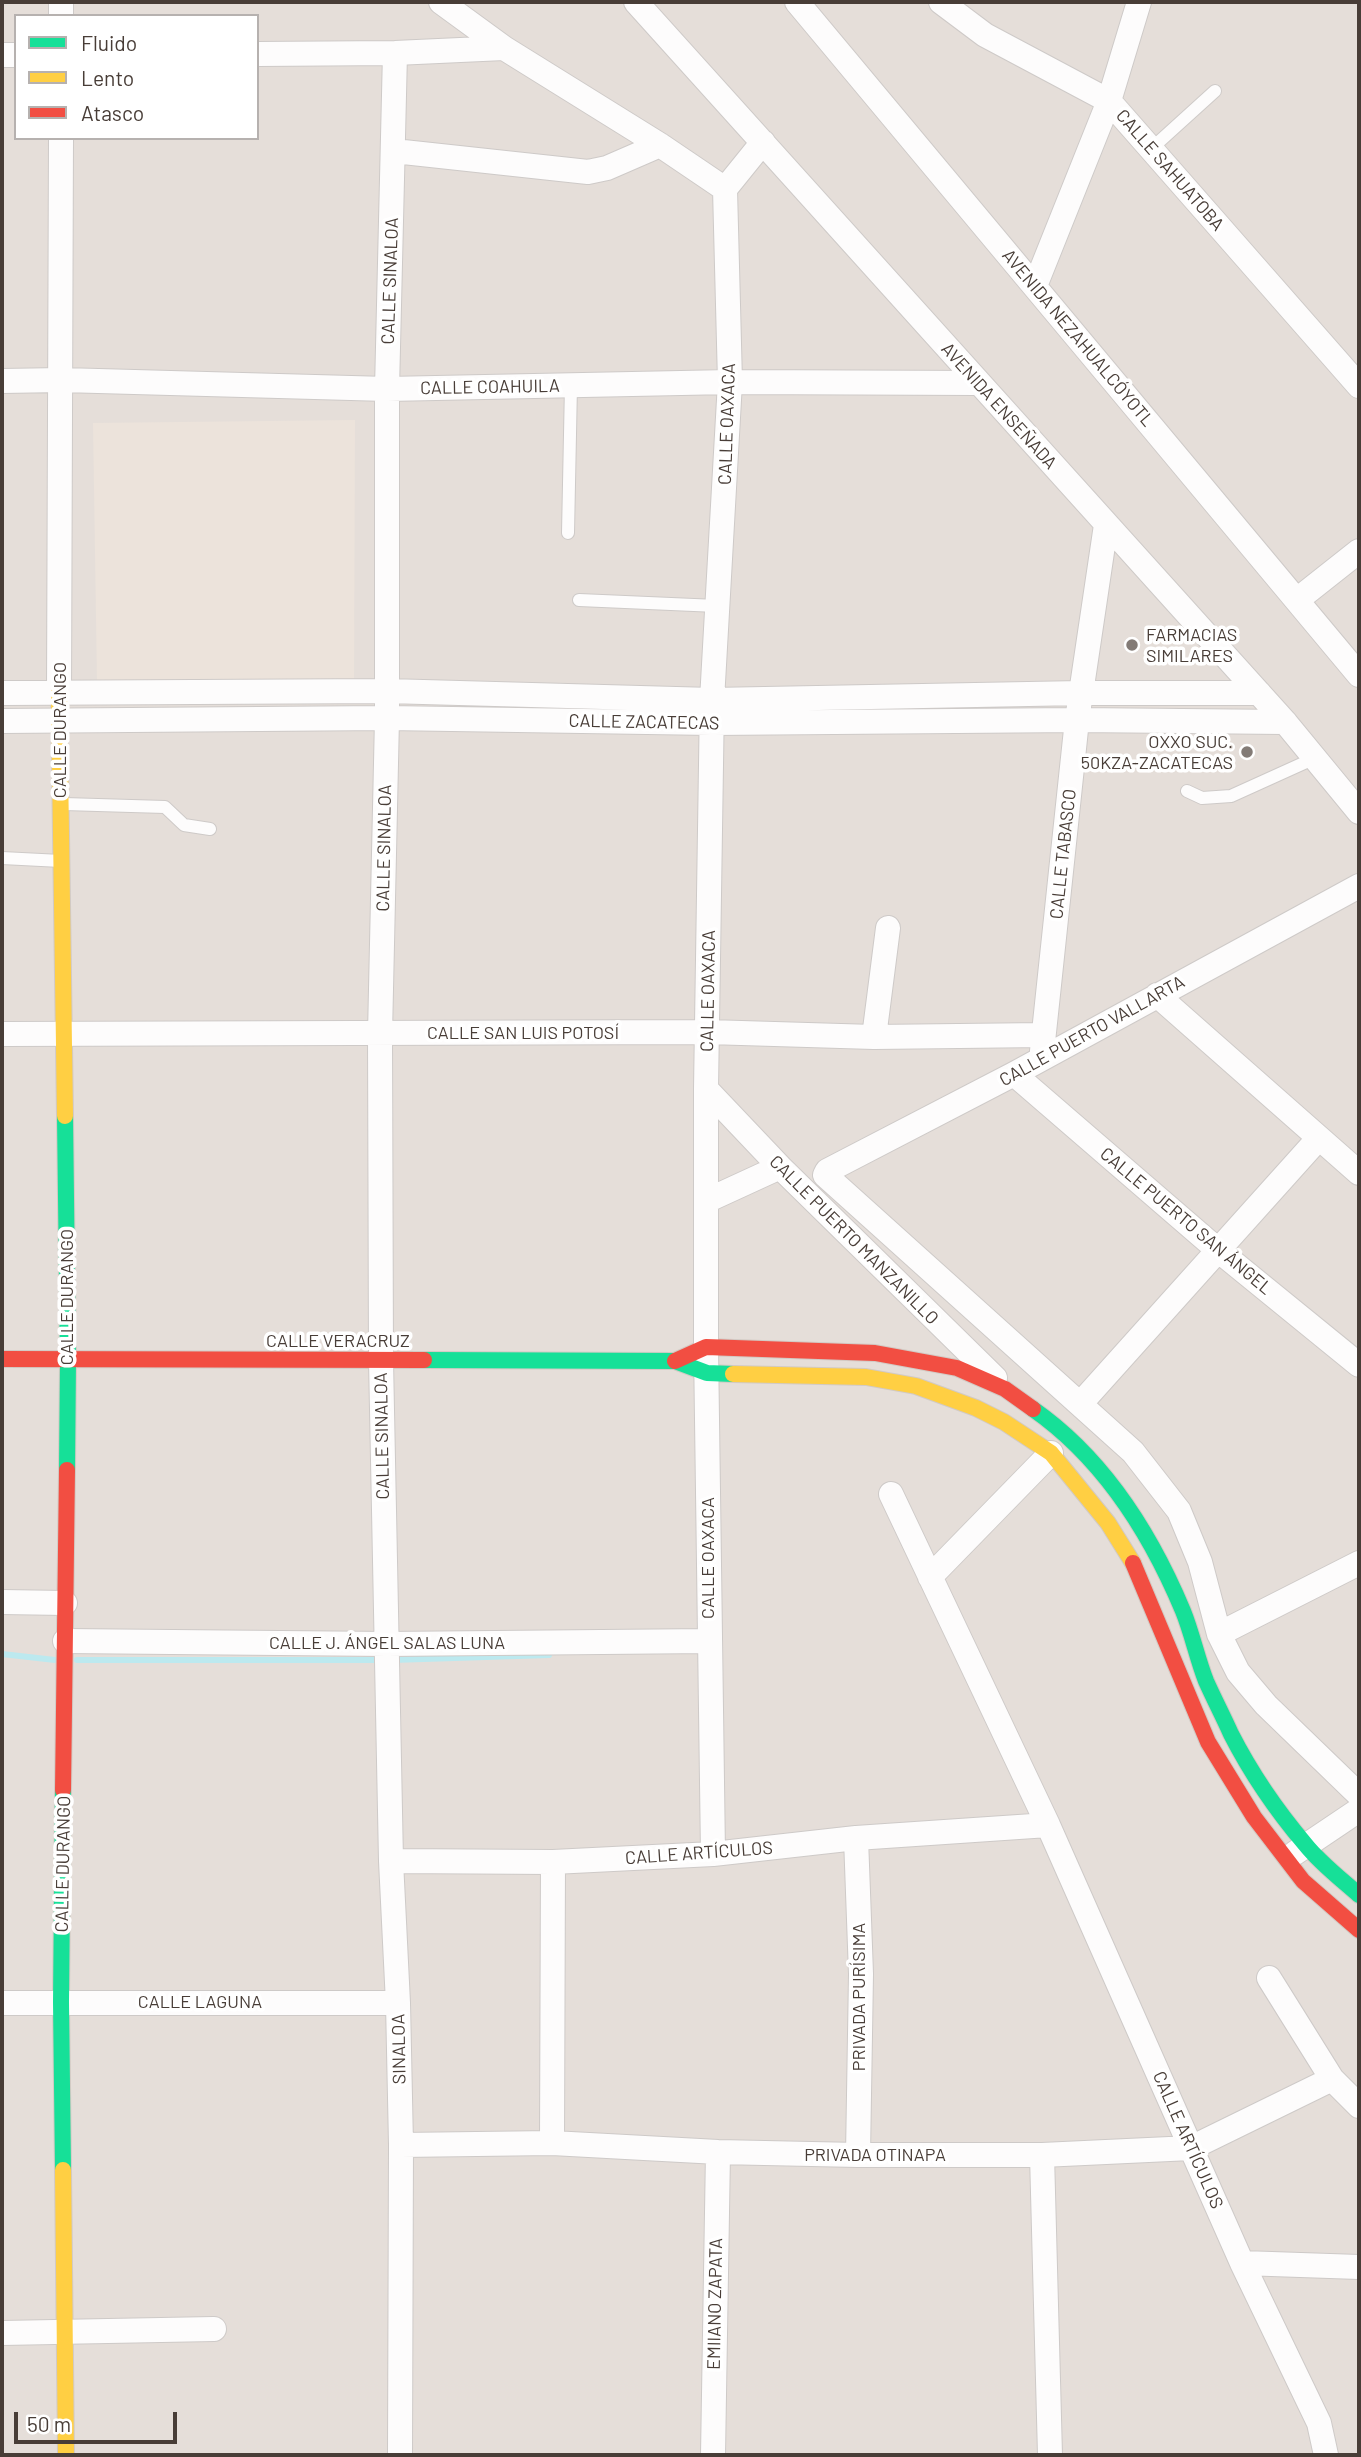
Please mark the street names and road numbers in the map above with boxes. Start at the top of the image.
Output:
street label: CALLE SAHUATOBA [1111,105,1229,235]
street label: CALLE SINALOA [377,217,403,345]
street label: AVENIDA NEZAHUALCÓYOTL [998,245,1158,431]
street label: AVENIDA ENSEÑADA [937,338,1061,474]
street label: CALLE OAXACA [714,363,740,485]
street label: CALLE COAHUILA [420,375,560,399]
street label: CALLE DURANGO [49,662,71,798]
street label: CALLE ZACATECAS [568,710,720,734]
street label: CALLE SINALOA [372,784,396,912]
street label: CALLE TABASCO [1045,788,1081,920]
street label: CALLE OAXACA [696,930,720,1052]
street label: CALLE PUERTO VALLARTA [996,971,1188,1091]
street label: CALLE SAN LUIS POTOSÍ [427,1022,619,1044]
street label: CALLE PUERTO SAN ÁNGEL [1096,1143,1276,1299]
street label: CALLE PUERTO MANZANILLO [765,1151,943,1329]
street label: CALLE DURANGO [56,1229,78,1365]
street label: CALLE VERACRUZ [266,1330,410,1352]
street label: CALLE SINALOA [370,1372,394,1500]
street label: CALLE OAXACA [697,1497,719,1619]
street label: CALLE J. ÁNGEL SALAS LUNA [269,1632,505,1654]
street label: CALLE DURANGO [51,1796,75,1932]
street label: CALLE ARTÍCULOS [624,1837,774,1869]
street label: PRIVADA PURÍSIMA [848,1923,870,2071]
street label: CALLE LAGUNA [138,1991,262,2013]
street label: SINALOA [388,2014,410,2084]
street label: CALLE ARTÍCULOS [1148,2068,1228,2212]
street label: PRIVADA OTINAPA [804,2144,946,2166]
street label: EMIIANO ZAPATA [703,2238,727,2370]

